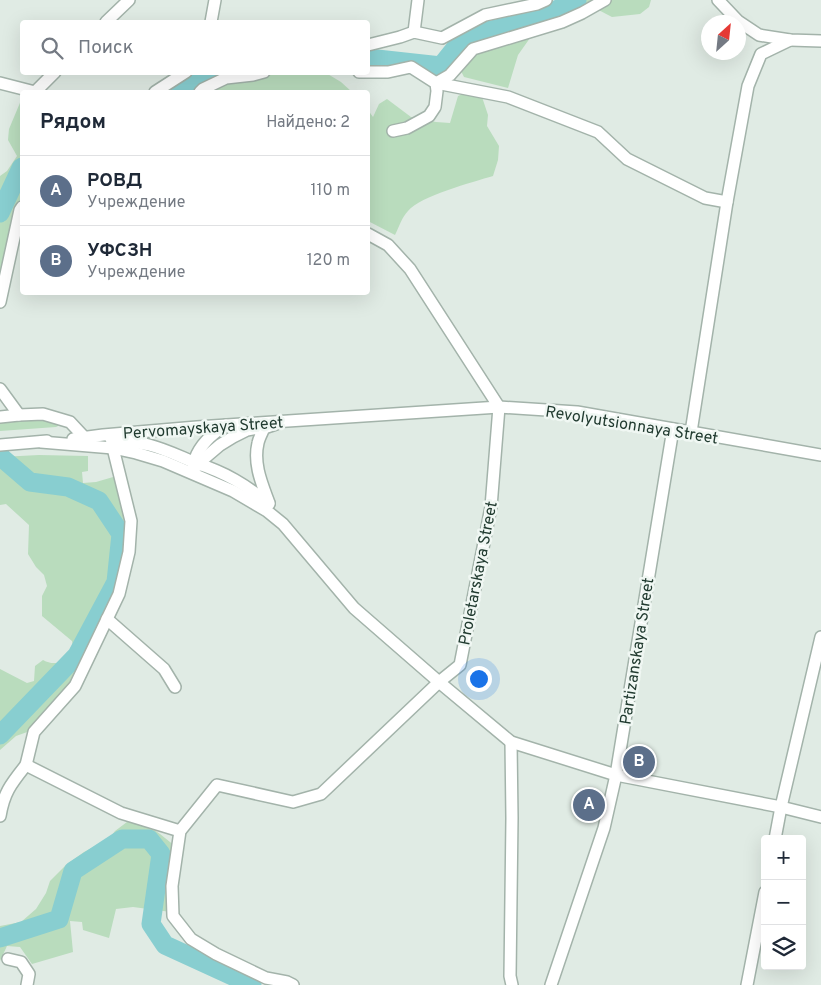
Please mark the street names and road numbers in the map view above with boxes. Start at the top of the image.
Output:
street label: Revolyutsionnaya Street [544,402,719,450]
street label: Pervomayskaya Street [122,413,284,445]
street label: Proletarskaya Street [455,500,503,647]
street label: Partizanskaya Street [616,576,659,726]

